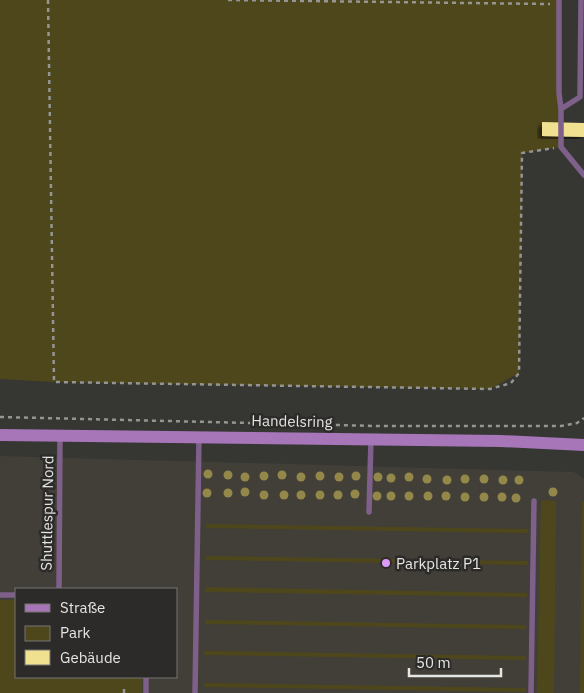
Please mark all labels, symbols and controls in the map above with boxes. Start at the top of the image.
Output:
street label: Handelsring [251,411,333,431]
street label: Shuttlespur Nord [36,455,58,571]
place label: Parkplatz P1 [396,554,481,573]
marker: Parkplatz P1 [380,557,392,569]
legend [15,588,178,678]
text: Straße [60,598,105,617]
text: Park [60,623,90,642]
scale bar [409,646,502,678]
text: Gebäude [60,648,121,667]
text: 50 m [416,653,451,672]

